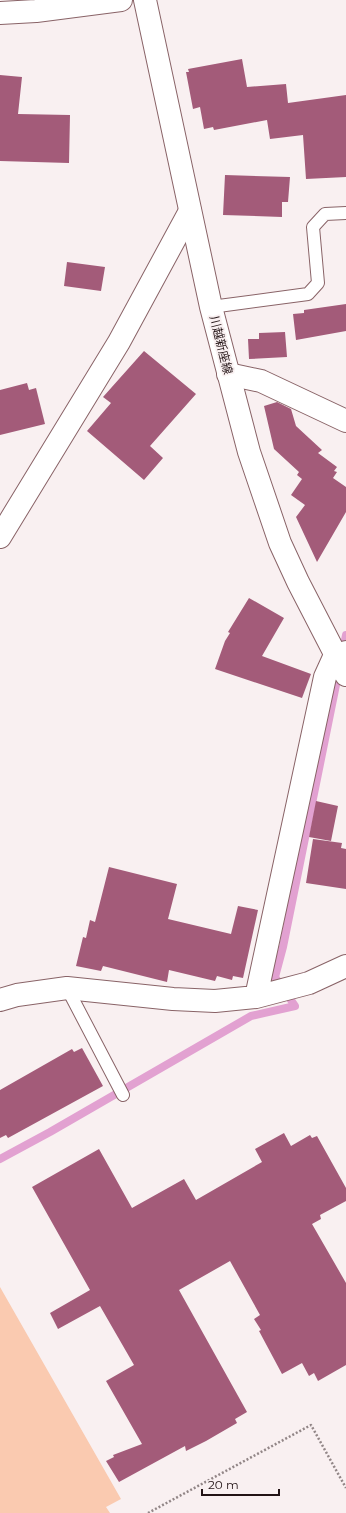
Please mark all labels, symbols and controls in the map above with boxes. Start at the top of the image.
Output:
street label: 川越新座線 [207,314,236,376]
scale bar [202,1471,279,1497]
text: 20 m [208,1477,239,1492]

